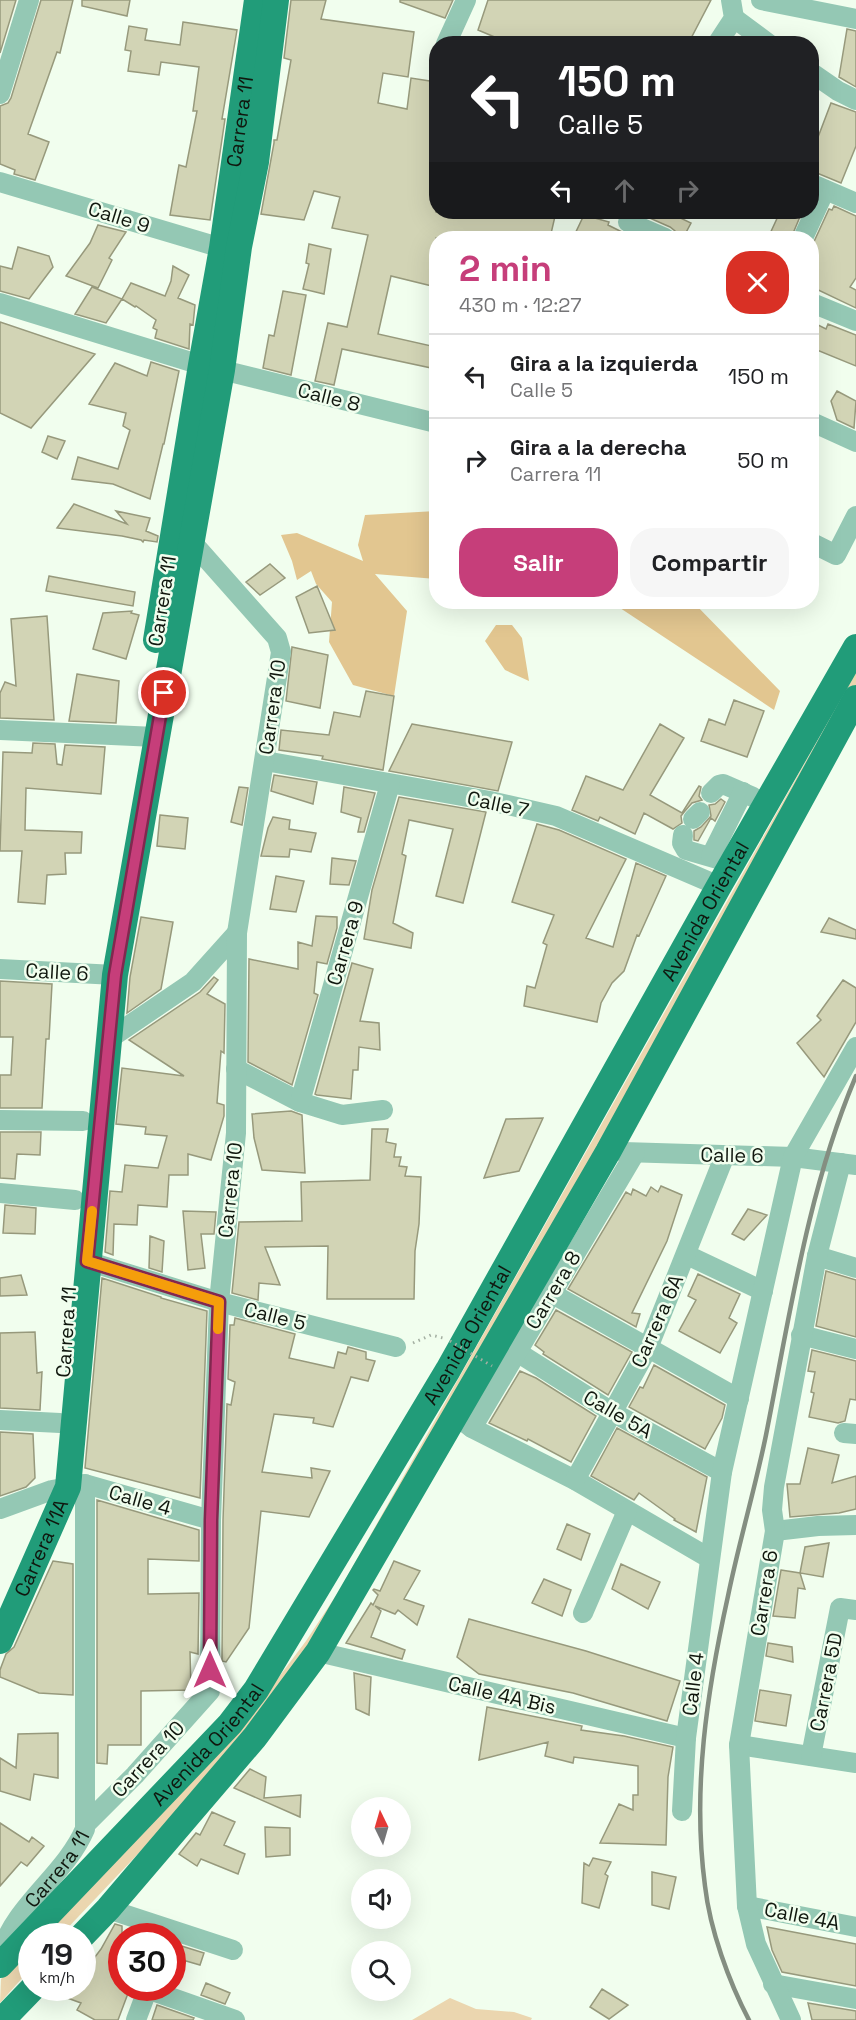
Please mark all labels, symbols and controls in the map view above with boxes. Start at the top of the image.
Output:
text: 150 m [558,55,676,108]
icon: left [459,60,537,138]
street label: Carrera 11 [221,75,259,169]
text: Calle 5 [558,107,643,142]
icon: left [545,174,578,207]
icon: ahead [608,174,641,207]
icon: right [671,174,704,207]
street label: Calle 9 [85,195,153,239]
text: 2 min [459,246,552,292]
button: close [726,251,789,314]
text: 430 m · 12:27 [459,292,581,318]
text: Gira a la izquierda [510,349,698,377]
icon: left [459,360,492,393]
text: 150 m [728,362,789,390]
street label: Calle 8 [295,377,363,417]
text: Calle 5 [510,377,573,403]
text: Gira a la derecha [510,433,687,461]
icon: right [459,444,492,477]
text: 50 m [737,446,789,474]
text: Carrera 11 [510,461,601,487]
button: Salir [459,528,618,597]
button: Compartir [630,528,789,597]
street label: Carrera 11 [142,554,182,648]
street label: Carrera 10 [252,658,292,756]
pin [138,667,189,718]
icon: arrive [147,676,180,709]
street label: Calle 7 [465,785,531,823]
street label: Avenida Oriental [655,837,755,986]
street label: Carrera 9 [321,898,369,988]
street label: Calle 6 [25,957,89,987]
street label: Carrera 10 [212,1141,248,1239]
street label: Calle 6 [700,1141,764,1169]
street label: Carrera 8 [519,1246,587,1334]
street label: Avenida Oriental [417,1261,517,1410]
street label: Carrera 6A [625,1270,689,1372]
street label: Carrera 11 [50,1285,82,1379]
street label: Calle 5 [241,1296,309,1336]
street label: Calle 5A [579,1384,658,1444]
street label: Calle 4 [106,1479,174,1521]
street label: Carrera 11A [8,1494,74,1601]
street label: Carrera 6 [744,1548,784,1638]
street label: Carrera 5D [804,1630,848,1734]
position arrow [178,1638,242,1702]
street label: Calle 4 [676,1651,710,1717]
street label: Calle 4A Bis [446,1670,558,1720]
street label: Avenida Oriental [146,1679,270,1811]
street label: Carrera 10 [106,1715,190,1803]
north arrow [351,1797,411,1857]
map controls [351,1797,411,2001]
street label: Carrera 11 [19,1826,95,1913]
button: sound [351,1869,411,1929]
street label: Calle 4A [762,1896,842,1936]
speed limit sign: 30 [108,1923,186,2001]
text: 19 [41,1935,73,1974]
button: search [351,1941,411,2001]
text: km/h [39,1968,75,1987]

